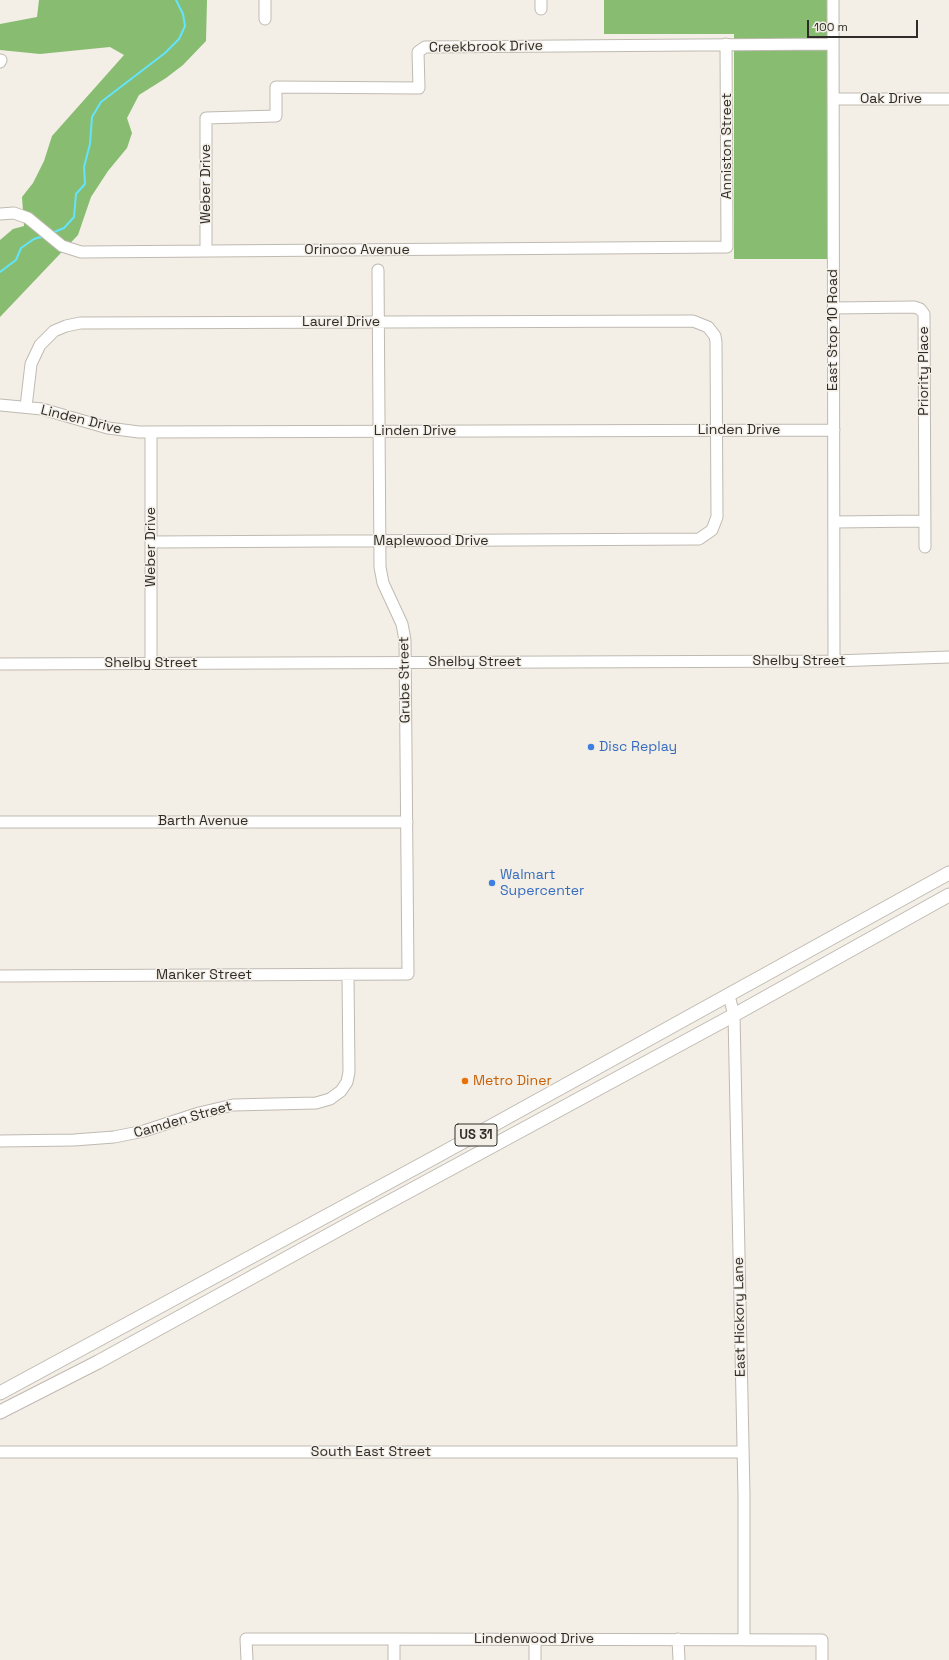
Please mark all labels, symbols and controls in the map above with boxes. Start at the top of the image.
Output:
scale bar [809,12,920,38]
text: 100 m [814,19,848,35]
street label: Creekbrook Drive [429,38,543,56]
street label: Oak Drive [860,91,922,107]
street label: Anniston Street [719,93,735,199]
street label: Weber Drive [198,144,214,224]
street label: Orinoco Avenue [304,242,410,258]
street label: East Stop 10 Road [825,269,841,391]
street label: Laurel Drive [302,314,380,330]
street label: Priority Place [916,326,932,416]
street label: Linden Drive [39,402,123,438]
street label: Linden Drive [698,422,780,438]
street label: Linden Drive [374,423,456,439]
street label: Weber Drive [143,507,159,587]
street label: Maplewood Drive [373,533,489,549]
street label: Grube Street [396,636,414,724]
street label: Shelby Street [753,653,845,669]
street label: Shelby Street [429,654,521,670]
street label: Shelby Street [105,655,197,671]
place label: Disc Replay [599,739,677,755]
marker: Disc Replay [586,742,596,752]
street label: Barth Avenue [158,813,248,829]
place label: Walmart Supercenter [500,867,584,900]
marker: Walmart Supercenter [487,878,497,888]
street label: Manker Street [156,967,252,983]
place label: Metro Diner [473,1073,552,1089]
marker: Metro Diner [460,1076,470,1086]
street label: Camden Street [132,1098,234,1142]
road number: US 31 [455,1124,497,1146]
street label: East Hickory Lane [731,1257,749,1377]
street label: South East Street [311,1444,431,1460]
street label: Lindenwood Drive [474,1631,594,1647]

